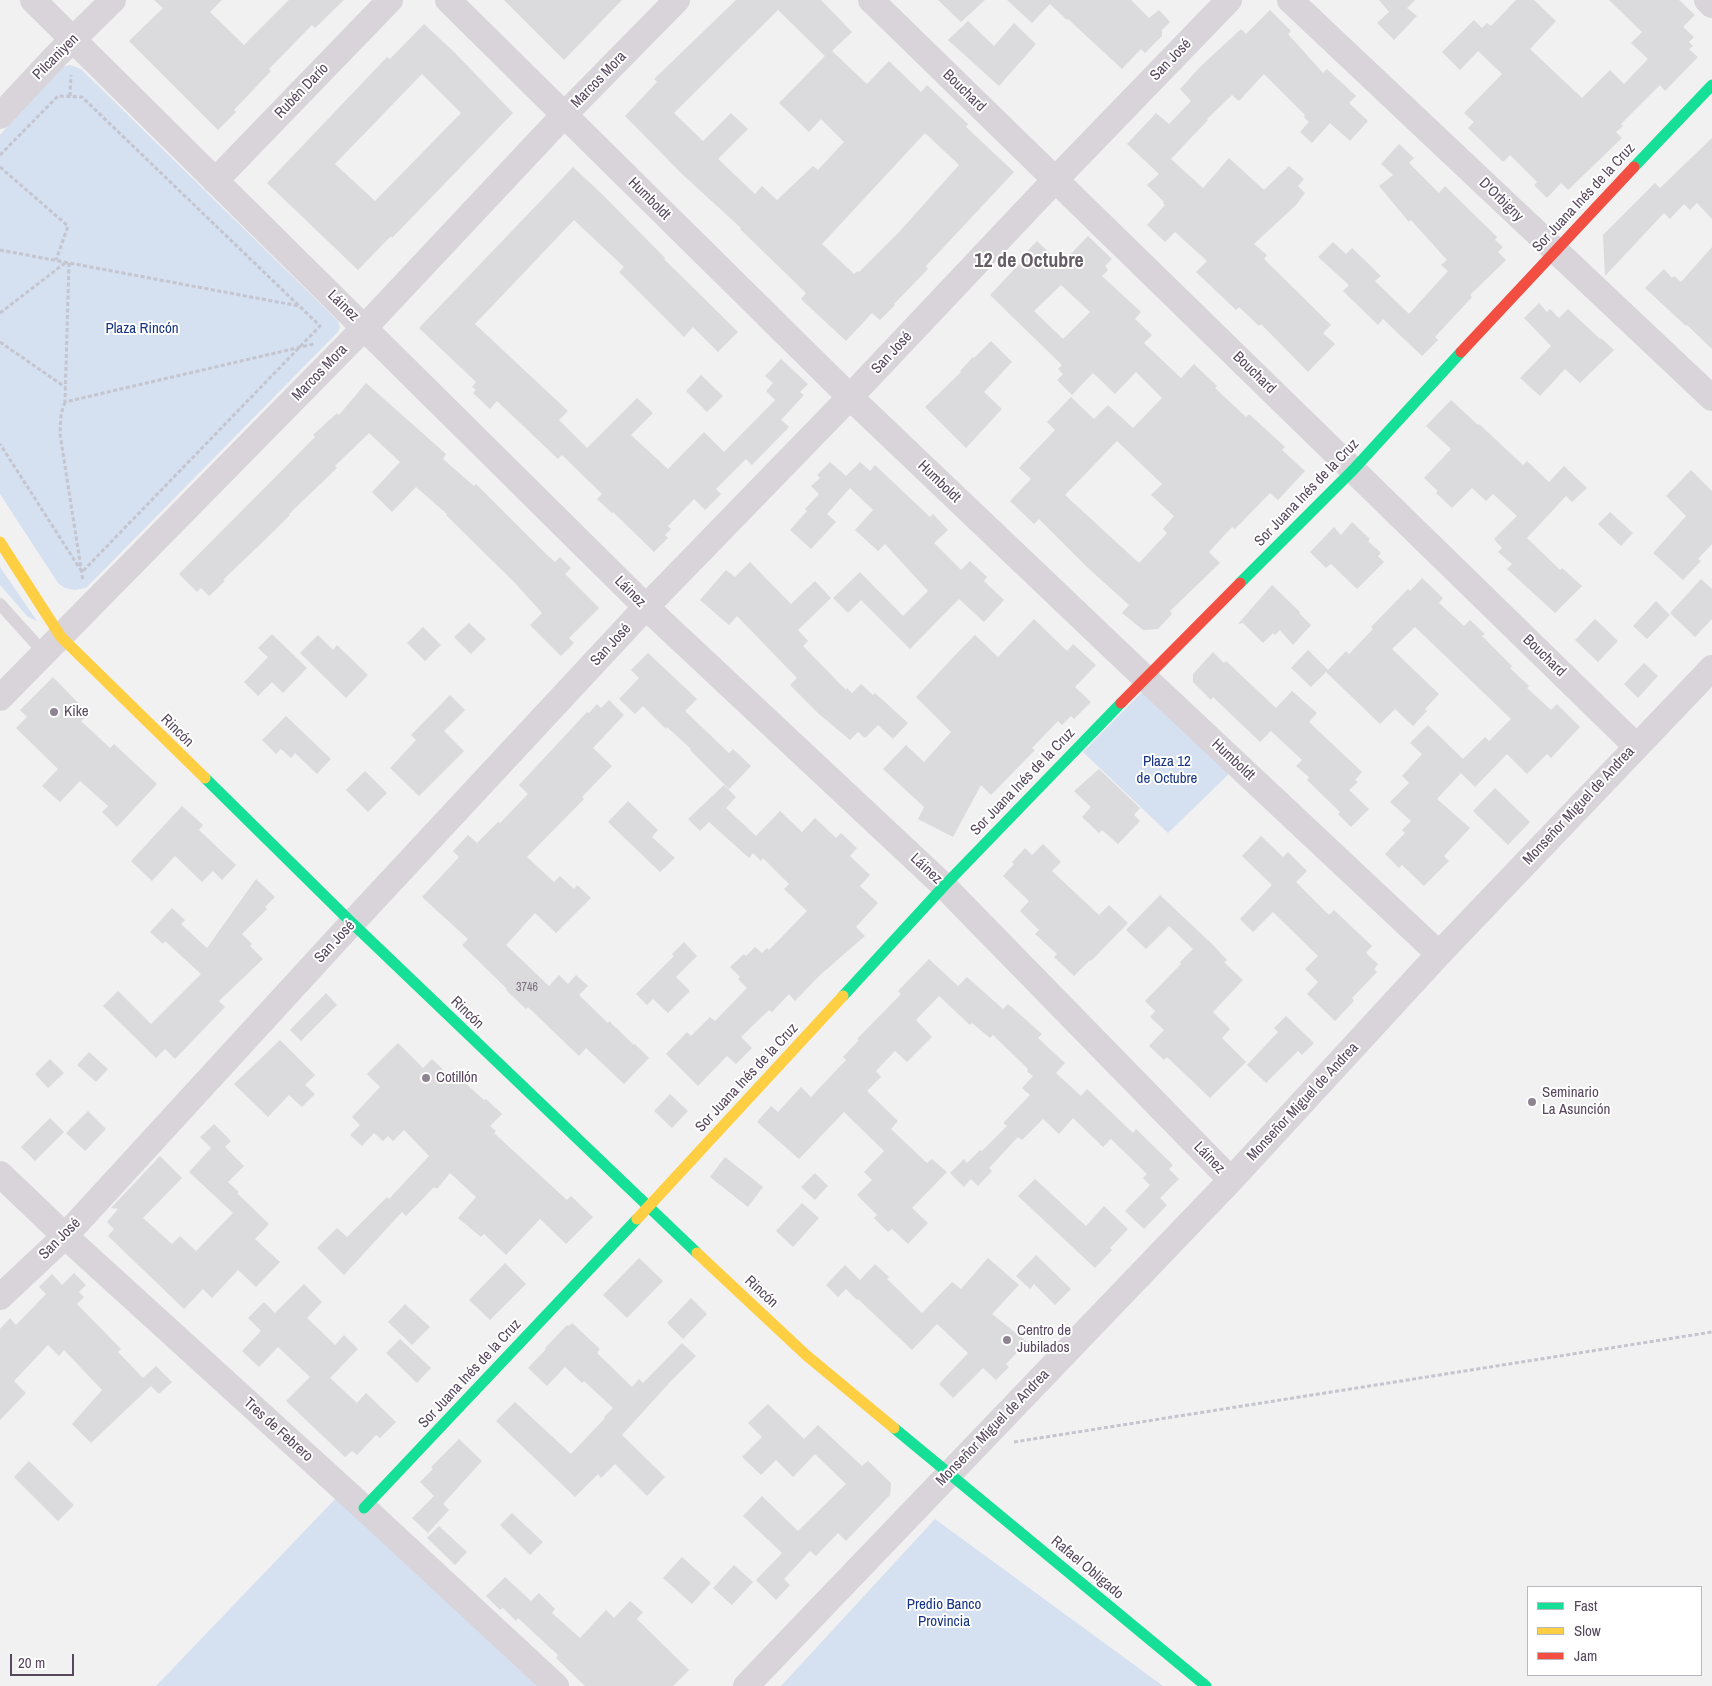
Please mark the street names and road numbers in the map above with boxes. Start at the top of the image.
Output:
street label: Pilcaniyen [29,30,83,84]
street label: San José [1147,35,1195,85]
street label: Marcos Mora [568,48,630,112]
street label: Rubén Darío [271,60,333,122]
street label: Bouchard [939,66,989,116]
street label: Sor Juana Inés de la Cruz [1529,140,1639,256]
street label: Humboldt [624,174,674,224]
street label: D'Orbigny [1475,174,1527,226]
street label: Láinez [323,287,363,325]
street label: San José [868,328,916,378]
street label: Marcos Mora [289,341,351,405]
street label: Bouchard [1229,348,1279,398]
street label: Sor Juana Inés de la Cruz [1251,436,1363,550]
street label: Humboldt [914,457,964,507]
street label: Láinez [611,573,649,611]
street label: San José [587,620,635,670]
street label: Bouchard [1519,631,1569,681]
street label: Rincón [157,711,197,751]
street label: Sor Juana Inés de la Cruz [967,725,1079,839]
street label: Humboldt [1208,735,1258,785]
street label: Monseñor Miguel de Andrea [1519,743,1639,869]
street label: Láinez [906,850,946,888]
street label: San José [311,917,359,967]
street label: Rincón [447,993,487,1033]
street label: Sor Juana Inés de la Cruz [692,1020,802,1136]
street label: Monseñor Miguel de Andrea [1243,1039,1363,1165]
street label: Láinez [1190,1138,1228,1178]
street label: San José [36,1215,84,1263]
street label: Rincón [741,1272,781,1312]
street label: Sor Juana Inés de la Cruz [415,1316,525,1432]
street label: Monseñor Miguel de Andrea [933,1366,1053,1490]
street label: Tres de Febrero [240,1394,316,1466]
street label: Rafael Obligado [1047,1533,1127,1603]

